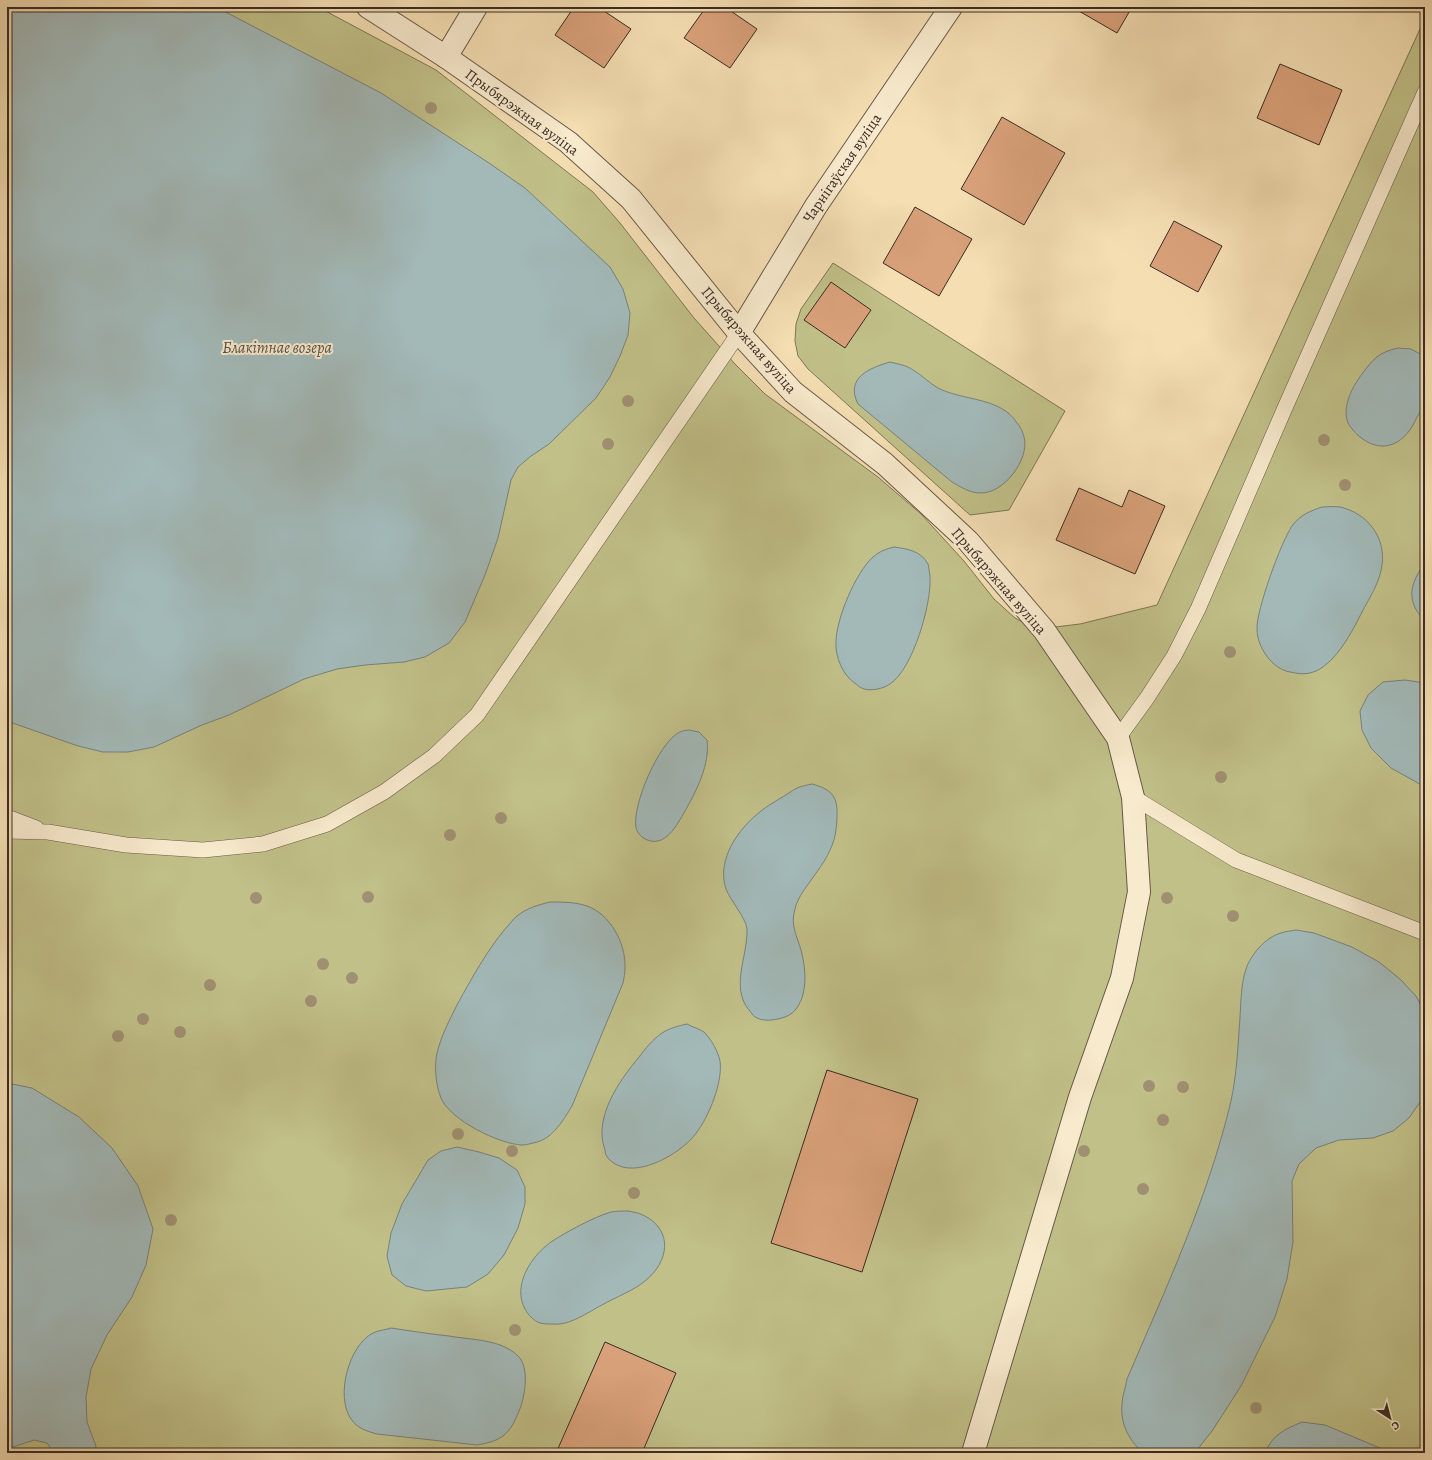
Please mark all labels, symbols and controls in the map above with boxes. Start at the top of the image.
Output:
street label: Прыбярэжная вуліца [461,64,583,160]
street label: Чарнігаўская вуліца [798,109,886,227]
street label: Прыбярэжная вуліца [697,282,801,398]
water label: Блакітнае возера [222,337,332,359]
street label: Прыбярэжная вуліца [947,523,1051,639]
north arrow [1370,1398,1410,1438]
text: С [1388,1418,1403,1434]

